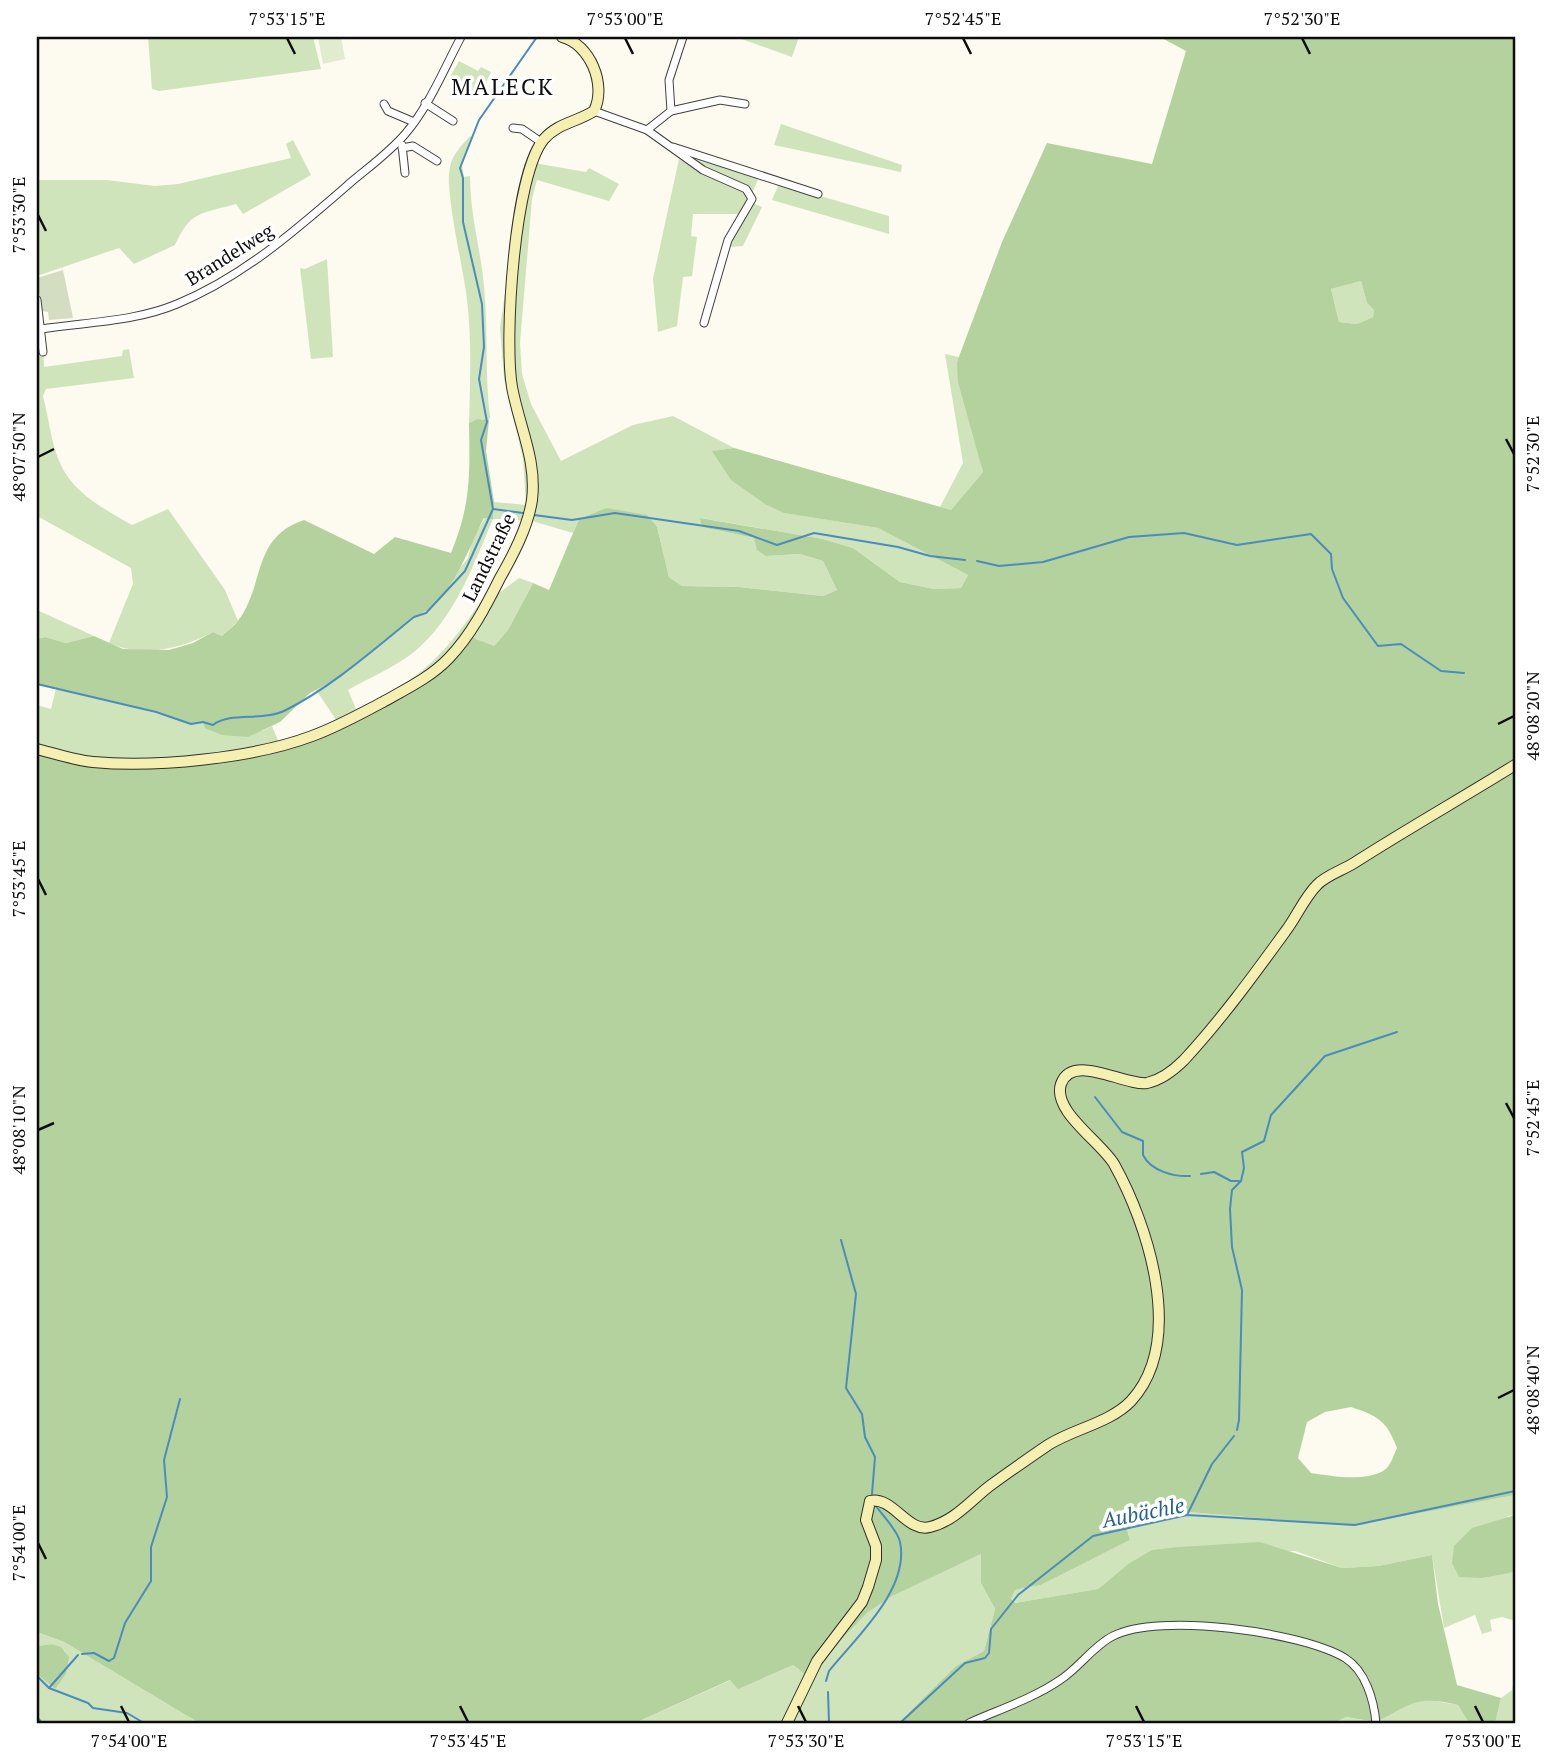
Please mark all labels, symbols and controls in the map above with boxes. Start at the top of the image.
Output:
text: 7°53'15"E [249,6,325,30]
text: 7°53'00"E [587,6,663,30]
text: 7°52'45"E [925,6,1001,30]
text: 7°52'30"E [1264,6,1340,30]
district label: MALECK [451,71,555,102]
text: 7°53'30"E [6,177,30,253]
street label: Brandelweg [180,217,278,291]
text: 48°07'50"N [6,412,30,502]
text: 7°52'30"E [1520,416,1544,492]
street label: Landstraße [456,509,520,605]
text: 48°08'20"N [1520,671,1544,761]
text: 7°53'45"E [6,841,30,917]
text: 7°52'45"E [1520,1080,1544,1156]
text: 48°08'10"N [6,1085,30,1175]
text: 48°08'40"N [1520,1345,1544,1435]
water label: Aubächle [1098,1490,1187,1534]
text: 7°54'00"E [6,1505,30,1581]
text: 7°54'00"E [91,1728,167,1752]
text: 7°53'45"E [430,1728,506,1752]
text: 7°53'30"E [768,1728,844,1752]
text: 7°53'15"E [1106,1728,1182,1752]
text: 7°53'00"E [1445,1728,1521,1752]

